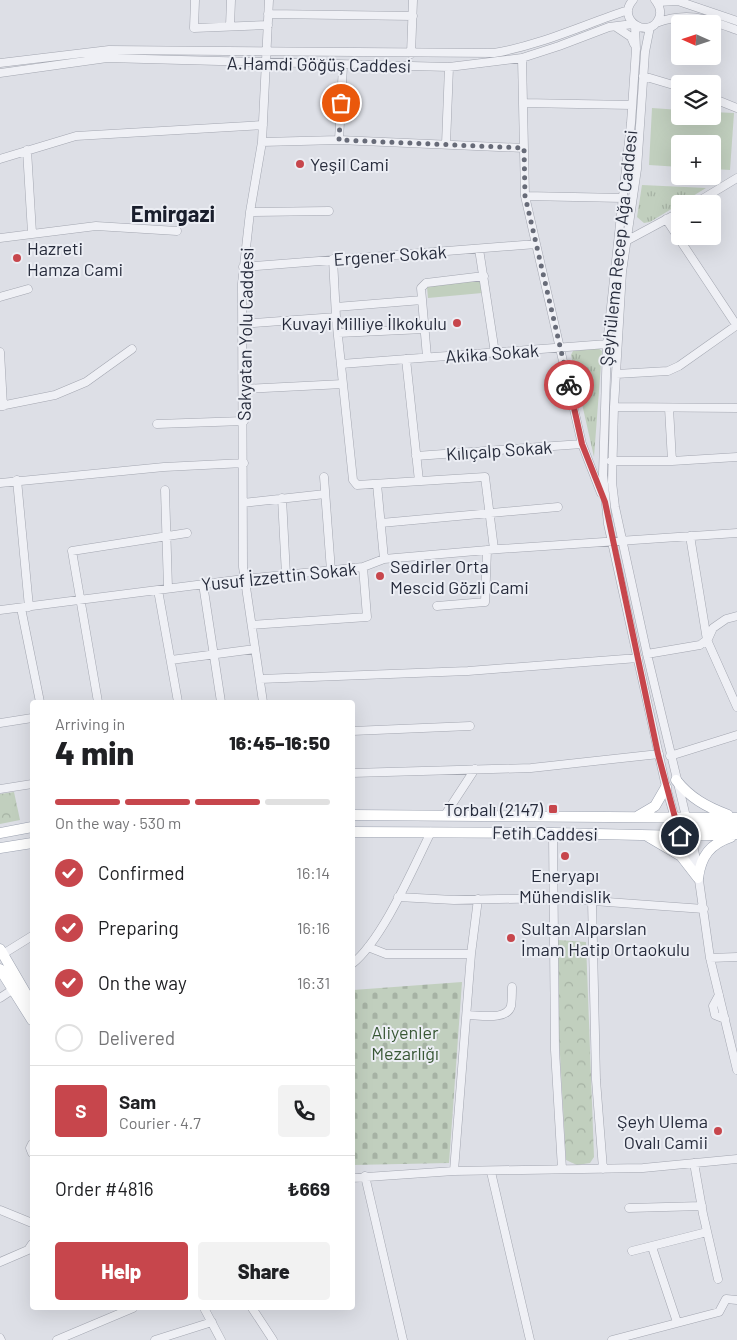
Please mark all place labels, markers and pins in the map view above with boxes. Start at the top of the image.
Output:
pin [320,82,362,124]
place label: Yeşil Cami [310,153,389,175]
marker: Yeşil Cami [294,158,306,170]
place label: Hazreti Hamza Cami [27,237,123,280]
marker: Hazreti Hamza Cami [11,252,23,264]
place label: Kuvayi Milliye İlkokulu [281,312,447,334]
marker: Kuvayi Milliye İlkokulu [451,317,463,329]
place label: Sedirler Orta Mescid Gözli Cami [390,555,529,598]
marker: Sedirler Orta Mescid Gözli Cami [374,570,386,582]
place label: Torbalı (2147) [444,798,543,820]
marker: Torbalı (2147) [547,803,559,815]
pin [659,815,701,857]
marker: Eneryapı Mühendislik [559,850,571,862]
place label: Eneryapı Mühendislik [519,864,611,907]
place label: Sultan Alparslan İmam Hatip Ortaokulu [521,917,690,960]
marker: Sultan Alparslan İmam Hatip Ortaokulu [505,932,517,944]
place label: Şeyh Ulema Ovalı Camii [617,1110,708,1153]
marker: Şeyh Ulema Ovalı Camii [712,1125,724,1137]

